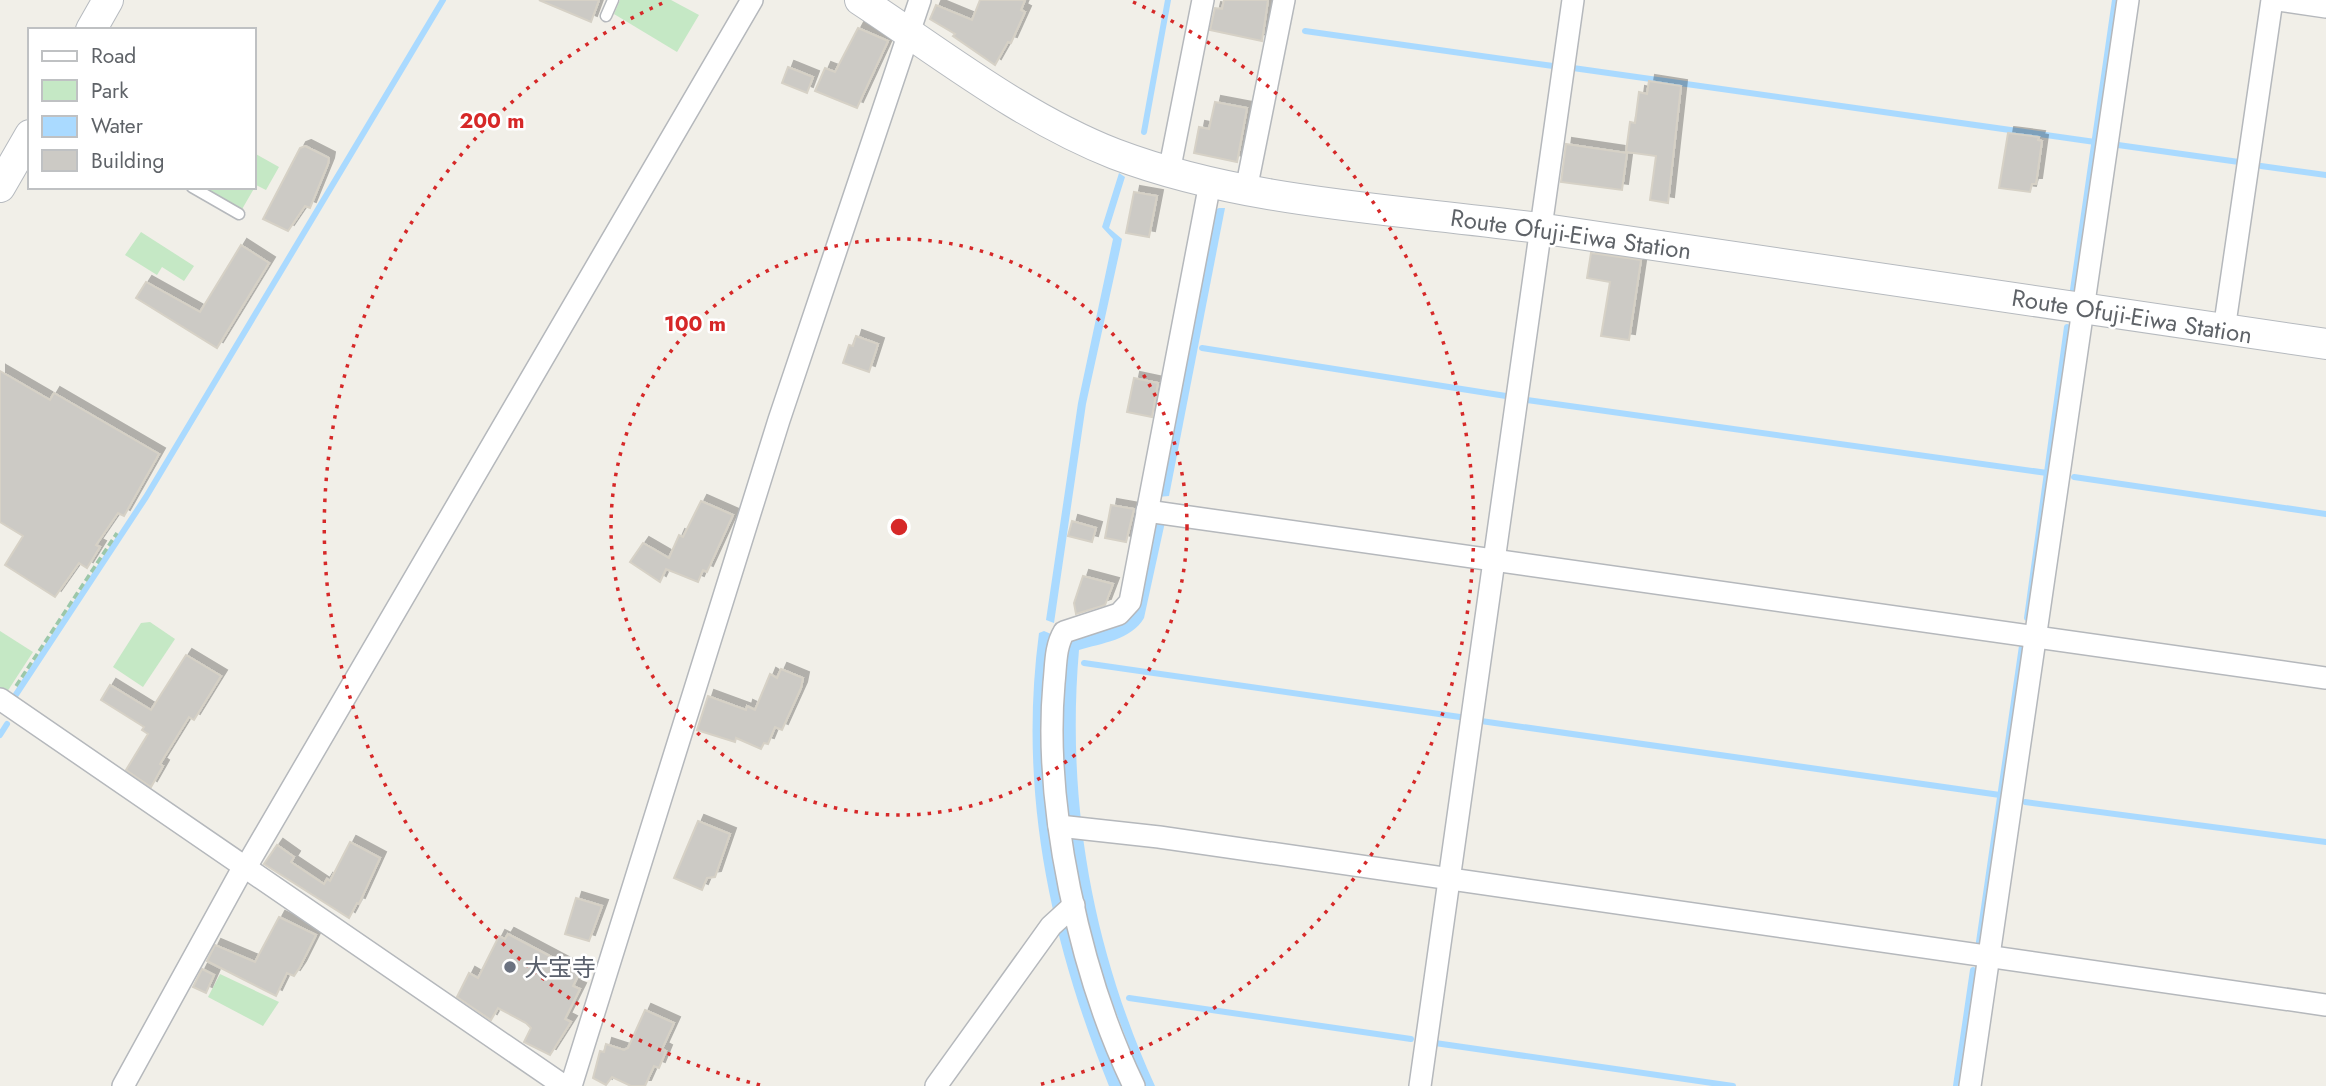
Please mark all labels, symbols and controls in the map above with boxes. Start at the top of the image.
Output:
legend [28,28,256,189]
text: Road [91,41,136,71]
text: Park [91,76,129,106]
text: 200 m [459,106,525,136]
text: Water [91,111,144,141]
text: Building [91,146,164,176]
street label: Route Ofuji-Eiwa Station [1448,200,1694,268]
street label: Route Ofuji-Eiwa Station [2009,280,2255,352]
text: 100 m [664,309,726,339]
centre of rings [887,515,911,539]
place label: 大宝寺 [524,950,596,985]
marker: 大宝寺 [502,959,518,975]

